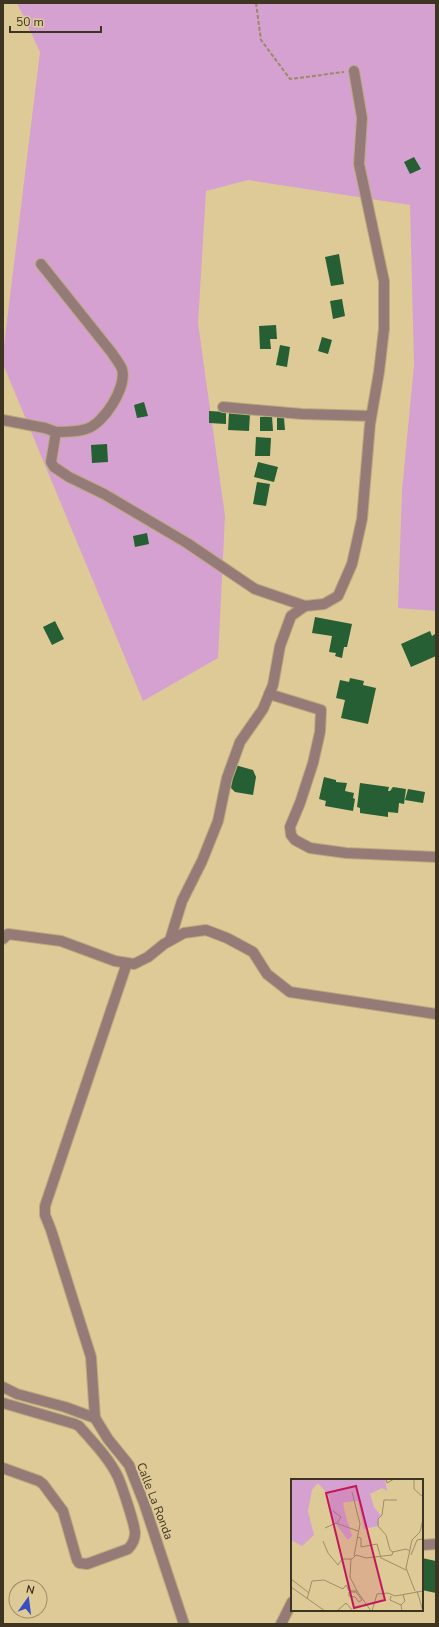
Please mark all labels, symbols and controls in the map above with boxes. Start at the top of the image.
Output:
scale bar [10,8,101,34]
text: 50 m [16,14,44,30]
street label: Calle La Ronda [133,1460,177,1542]
inset map [291,1479,423,1611]
north arrow [8,1579,48,1619]
text: N [24,1582,36,1598]

